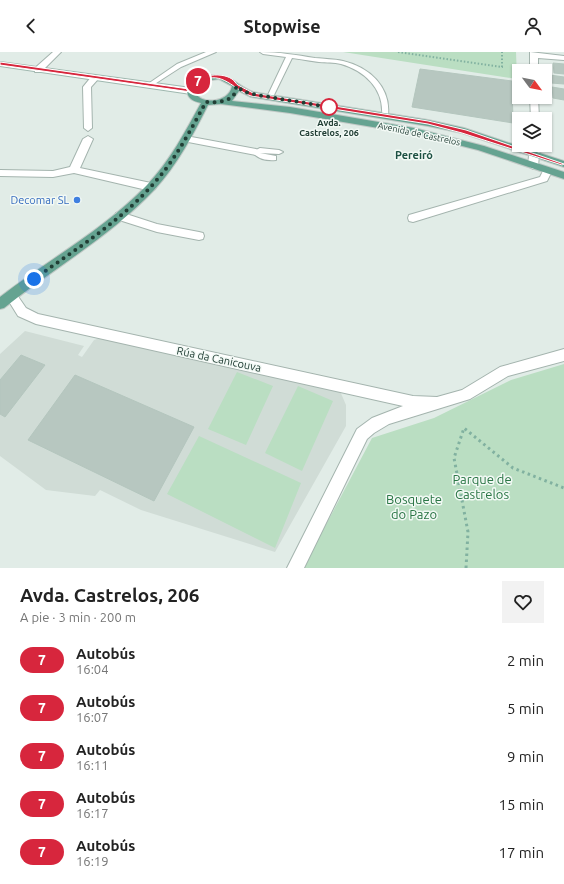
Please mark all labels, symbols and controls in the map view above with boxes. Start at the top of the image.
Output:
icon: back [20,15,42,37]
icon: person [522,15,544,37]
text: Stopwise [243,16,321,36]
north arrow [512,64,552,104]
map controls [512,64,552,152]
line badge: 7 [185,68,211,94]
text: 7 [194,73,202,89]
marker: Avda. Castrelos, 206 [320,98,338,116]
button: layers [512,112,552,152]
place label: Avda. Castrelos, 206 [299,118,359,138]
street label: Avenida de Castrelos [377,120,461,148]
district label: Pereiró [395,149,433,161]
place label: Decomar SL [10,194,69,206]
marker: Decomar SL [72,195,82,205]
your location [24,269,44,289]
street label: Rúa da Canicouva [176,344,262,374]
park label: Parque de Castrelos [452,472,512,501]
park label: Bosquete do Pazo [386,492,442,521]
button: heart [502,581,544,623]
text: Avda. Castrelos, 206 [20,584,199,606]
text: A pie · 3 min · 200 m [20,610,136,624]
text: Autobús [76,645,135,662]
text: 7 [38,652,46,668]
text: 2 min [507,652,544,669]
text: 16:04 [76,662,109,676]
text: Autobús [76,693,135,710]
text: 7 [38,700,46,716]
text: 5 min [507,700,544,717]
text: 16:07 [76,710,109,724]
text: Autobús [76,741,135,758]
text: 7 [38,748,46,764]
text: 9 min [507,748,544,765]
text: 16:11 [76,758,109,772]
text: Autobús [76,789,135,806]
text: 7 [38,796,46,812]
text: 15 min [498,796,544,813]
text: 16:17 [76,806,109,820]
text: Autobús [76,837,135,854]
text: 7 [38,844,46,860]
text: 17 min [498,844,544,861]
text: 16:19 [76,854,109,868]

